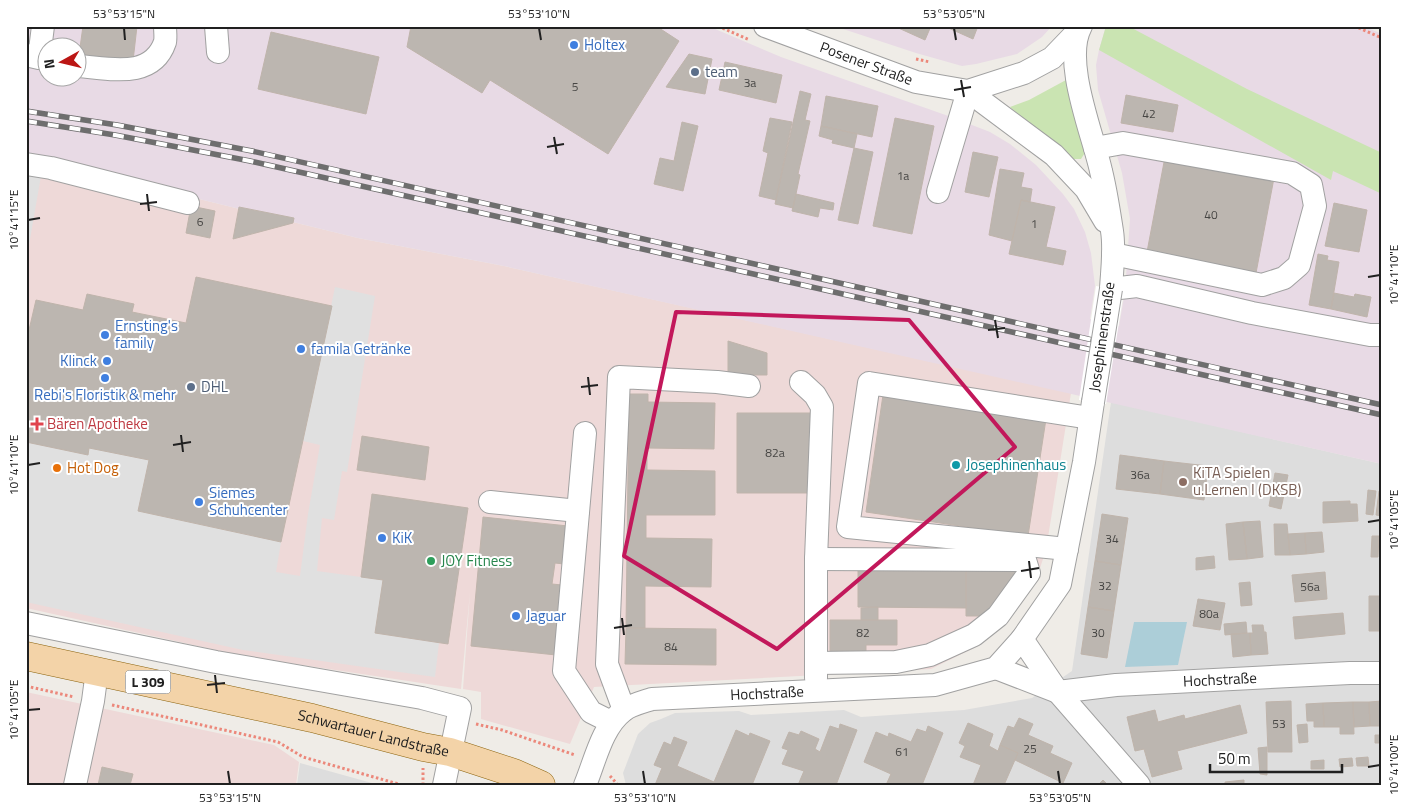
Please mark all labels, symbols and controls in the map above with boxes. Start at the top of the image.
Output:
text: 53°53'15"N [93,4,155,23]
text: 53°53'10"N [508,4,570,23]
text: 53°53'05"N [923,4,985,23]
place label: Holtex [584,33,625,56]
street label: Posener Straße [817,35,916,91]
north arrow [38,38,88,88]
marker: Holtex [568,39,580,51]
text: N [38,58,60,70]
place label: team [705,60,738,83]
marker: team [689,66,701,78]
house number: 3a [744,73,756,92]
house number: 5 [572,77,579,96]
house number: 42 [1142,104,1156,123]
house number: 1a [897,166,909,185]
text: 10°41'15"E [4,189,23,250]
house number: 40 [1204,205,1218,224]
house number: 6 [197,212,204,231]
house number: 1 [1031,214,1037,233]
text: 10°41'10"E [1384,244,1403,305]
street label: Josephinenstraße [1082,280,1121,393]
place label: Ernsting's family [115,314,178,354]
marker: Ernsting's family [99,329,111,341]
place label: famila Getränke [311,337,411,360]
marker: famila Getränke [295,343,307,355]
place label: Klinck [60,349,97,372]
marker: Klinck [101,355,113,367]
marker: Rebi's Floristik & mehr [99,372,111,384]
place label: DHL [201,375,228,398]
marker: DHL [185,381,197,393]
place label: Rebi's Floristik & mehr [34,383,176,406]
place label: Bären Apotheke [47,412,148,435]
marker: Bären Apotheke [31,418,43,430]
text: 10°41'10"E [4,434,23,495]
house number: 82a [765,443,785,462]
place label: Josephinenhaus [966,453,1066,476]
place label: Hot Dog [67,456,119,479]
marker: Josephinenhaus [950,459,962,471]
place label: KiTA Spielen u.Lernen I (DKSB) [1193,461,1302,501]
marker: Hot Dog [51,462,63,474]
house number: 36a [1130,465,1150,484]
marker: KiTA Spielen u.Lernen I (DKSB) [1177,476,1189,488]
place label: Siemes Schuhcenter [209,481,288,521]
text: 10°41'05"E [1384,489,1403,550]
marker: Siemes Schuhcenter [193,496,205,508]
place label: KiK [392,526,413,549]
house number: 34 [1105,529,1119,548]
marker: KiK [376,532,388,544]
place label: JOY Fitness [441,549,512,572]
marker: JOY Fitness [425,555,437,567]
house number: 32 [1098,576,1112,595]
house number: 56a [1300,577,1320,596]
place label: Jaguar [526,604,566,627]
house number: 80a [1199,604,1219,623]
marker: Jaguar [510,610,522,622]
house number: 82 [856,623,870,642]
house number: 30 [1091,623,1105,642]
house number: 84 [664,637,678,656]
street label: Hochstraße [1183,666,1257,693]
road number: L 309 [126,670,170,694]
text: 10°41'05"E [4,679,23,740]
street label: Hochstraße [730,680,804,706]
street label: Schwartauer Landstraße [296,703,451,763]
house number: 53 [1272,714,1286,733]
text: 10°41'00"E [1384,734,1403,795]
house number: 25 [1023,739,1037,758]
scale bar [1210,741,1343,773]
house number: 61 [895,742,909,761]
text: 50 m [1218,747,1251,770]
text: 53°53'15"N [199,788,261,807]
text: 53°53'10"N [614,788,676,807]
text: 53°53'05"N [1029,788,1091,807]

